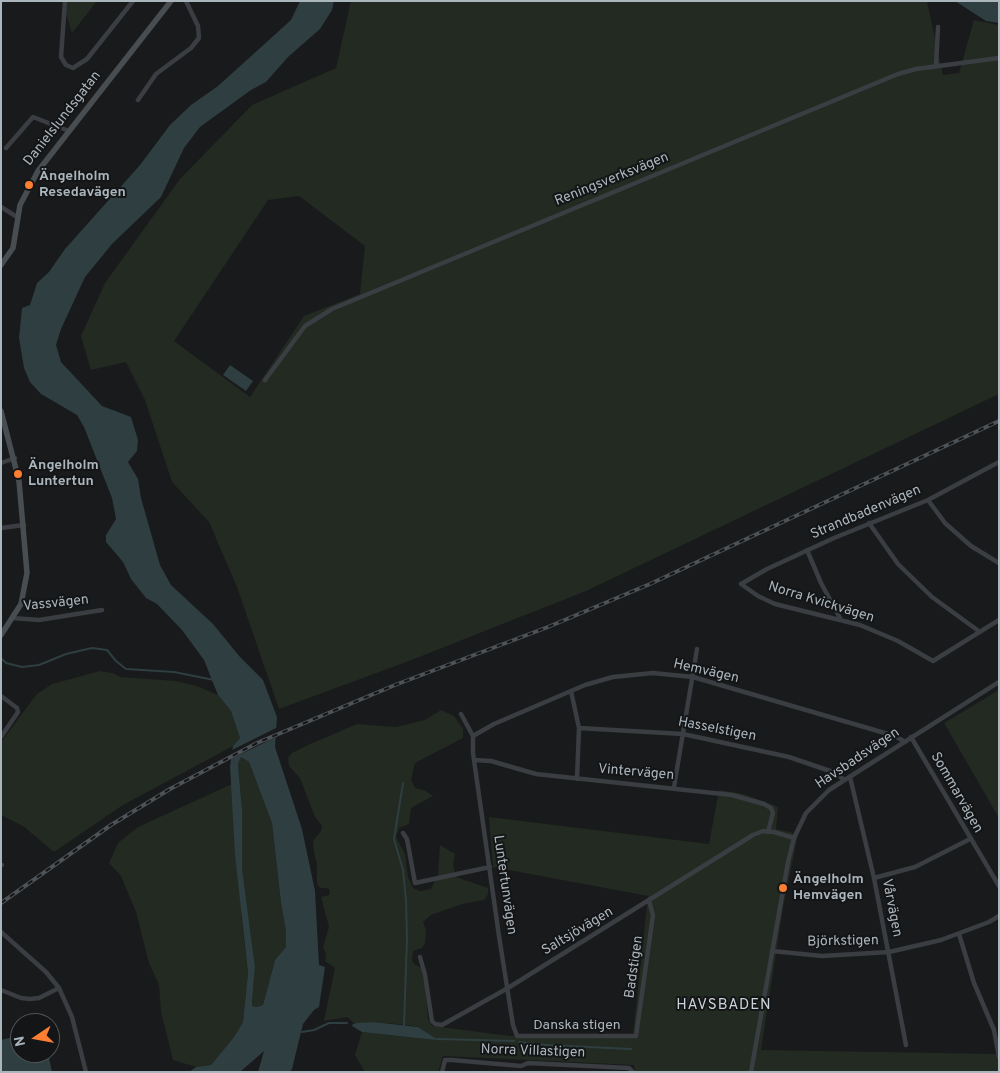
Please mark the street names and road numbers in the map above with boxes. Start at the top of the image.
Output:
street label: Danielslundsgatan [21,68,105,170]
street label: Reningsverksvägen [552,149,672,211]
street label: Strandbadenvägen [808,482,924,544]
street label: Norra Kvickvägen [766,579,876,627]
street label: Vassvägen [22,592,90,616]
street label: Hemvägen [671,656,741,688]
street label: Hasselstigen [676,714,758,746]
street label: Havsbadsvägen [813,725,903,793]
street label: Sommarvägen [926,750,986,836]
street label: Vintervägen [597,761,675,785]
street label: Luntertunvägen [489,834,519,936]
street label: Vårvägen [877,878,905,938]
street label: Saltsjövägen [539,904,617,960]
street label: Björkstigen [807,933,879,951]
street label: Badstigen [622,935,648,999]
street label: Danska stigen [533,1018,621,1034]
street label: Norra Villastigen [480,1042,586,1062]

